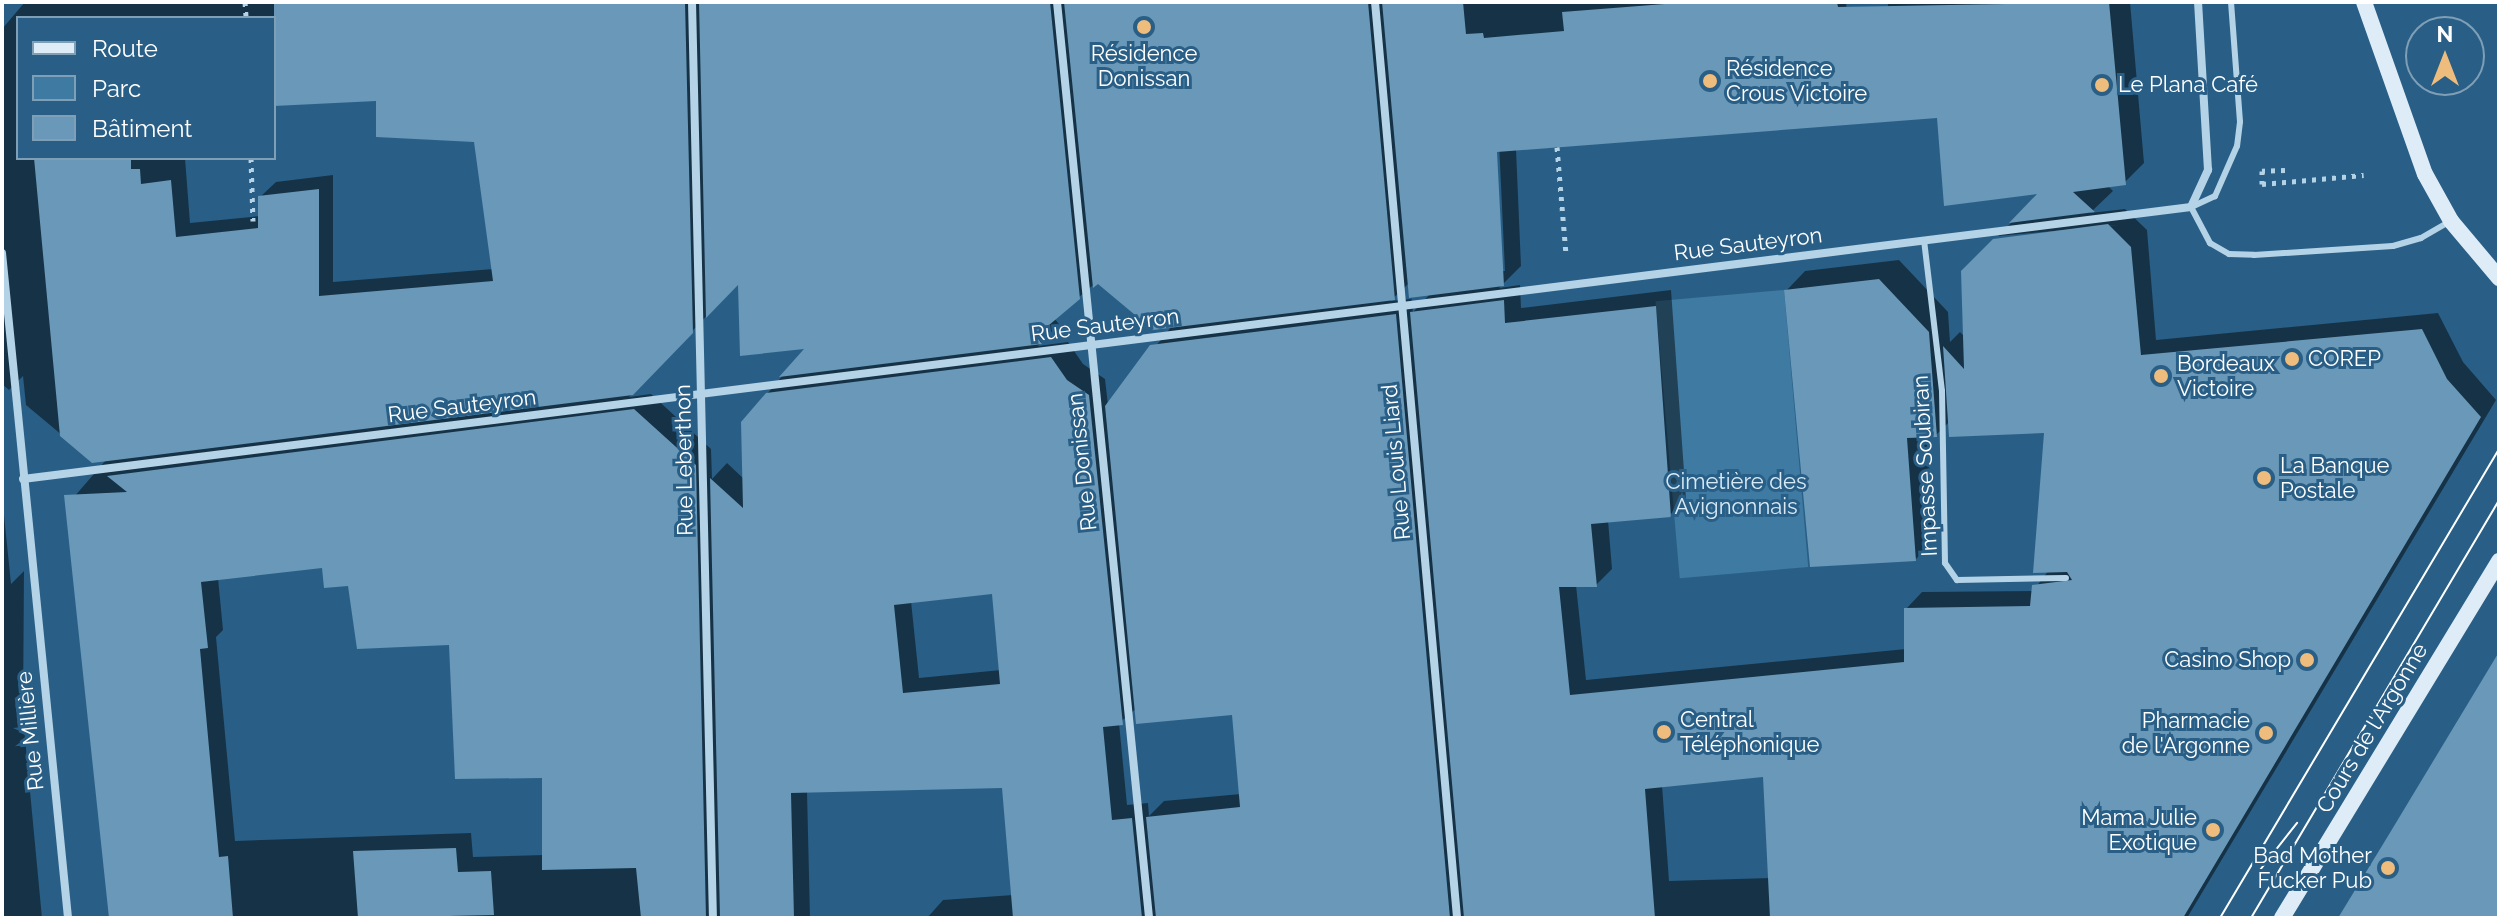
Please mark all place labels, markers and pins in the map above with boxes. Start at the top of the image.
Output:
marker: Résidence Donissan [1135,18,1153,36]
place label: Résidence Donissan [1091,40,1197,92]
place label: Résidence Crous Victoire [1726,55,1868,106]
marker: Résidence Crous Victoire [1701,72,1719,90]
place label: Le Plana Café [2118,72,2258,98]
marker: Le Plana Café [2093,76,2111,94]
place label: COREP [2308,346,2381,372]
place label: Bordeaux Victoire [2177,350,2275,402]
marker: COREP [2283,350,2301,368]
marker: Bordeaux Victoire [2152,367,2170,385]
place label: La Banque Postale [2280,452,2389,504]
marker: La Banque Postale [2255,469,2273,487]
place label: Casino Shop [2164,647,2291,673]
marker: Casino Shop [2298,651,2316,669]
place label: Central Téléphonique [1680,706,1819,758]
place label: Pharmacie de l'Argonne [2122,707,2250,758]
marker: Central Téléphonique [1655,723,1673,741]
marker: Pharmacie de l'Argonne [2257,724,2275,742]
place label: Mama Julie Exotique [2081,804,2197,856]
marker: Mama Julie Exotique [2204,821,2222,839]
place label: Bad Mother Fucker Pub [2253,842,2372,894]
marker: Bad Mother Fucker Pub [2379,859,2397,877]

